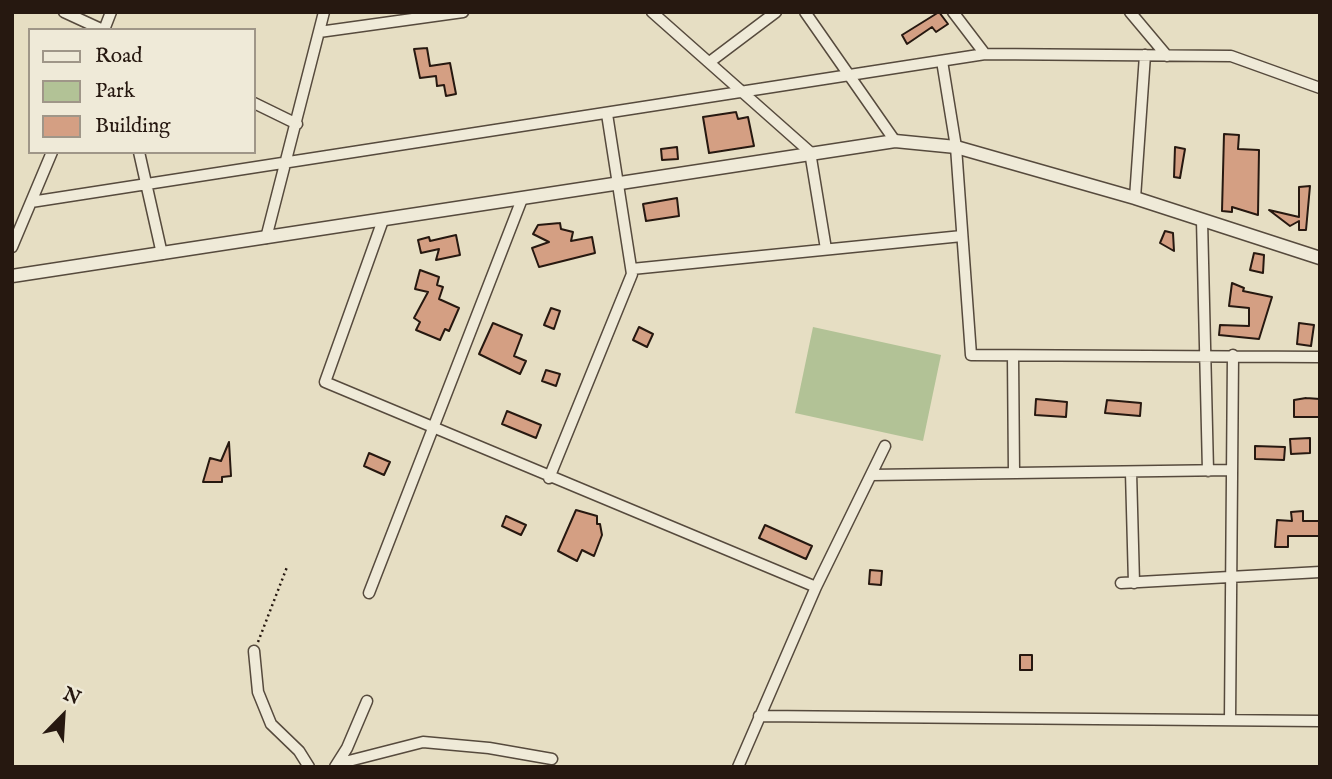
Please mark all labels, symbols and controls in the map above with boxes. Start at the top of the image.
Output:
legend [28,28,256,154]
text: Road [95,43,142,70]
text: Park [95,78,135,105]
text: Building [95,113,170,140]
north arrow [28,681,98,751]
text: N [59,683,84,711]

